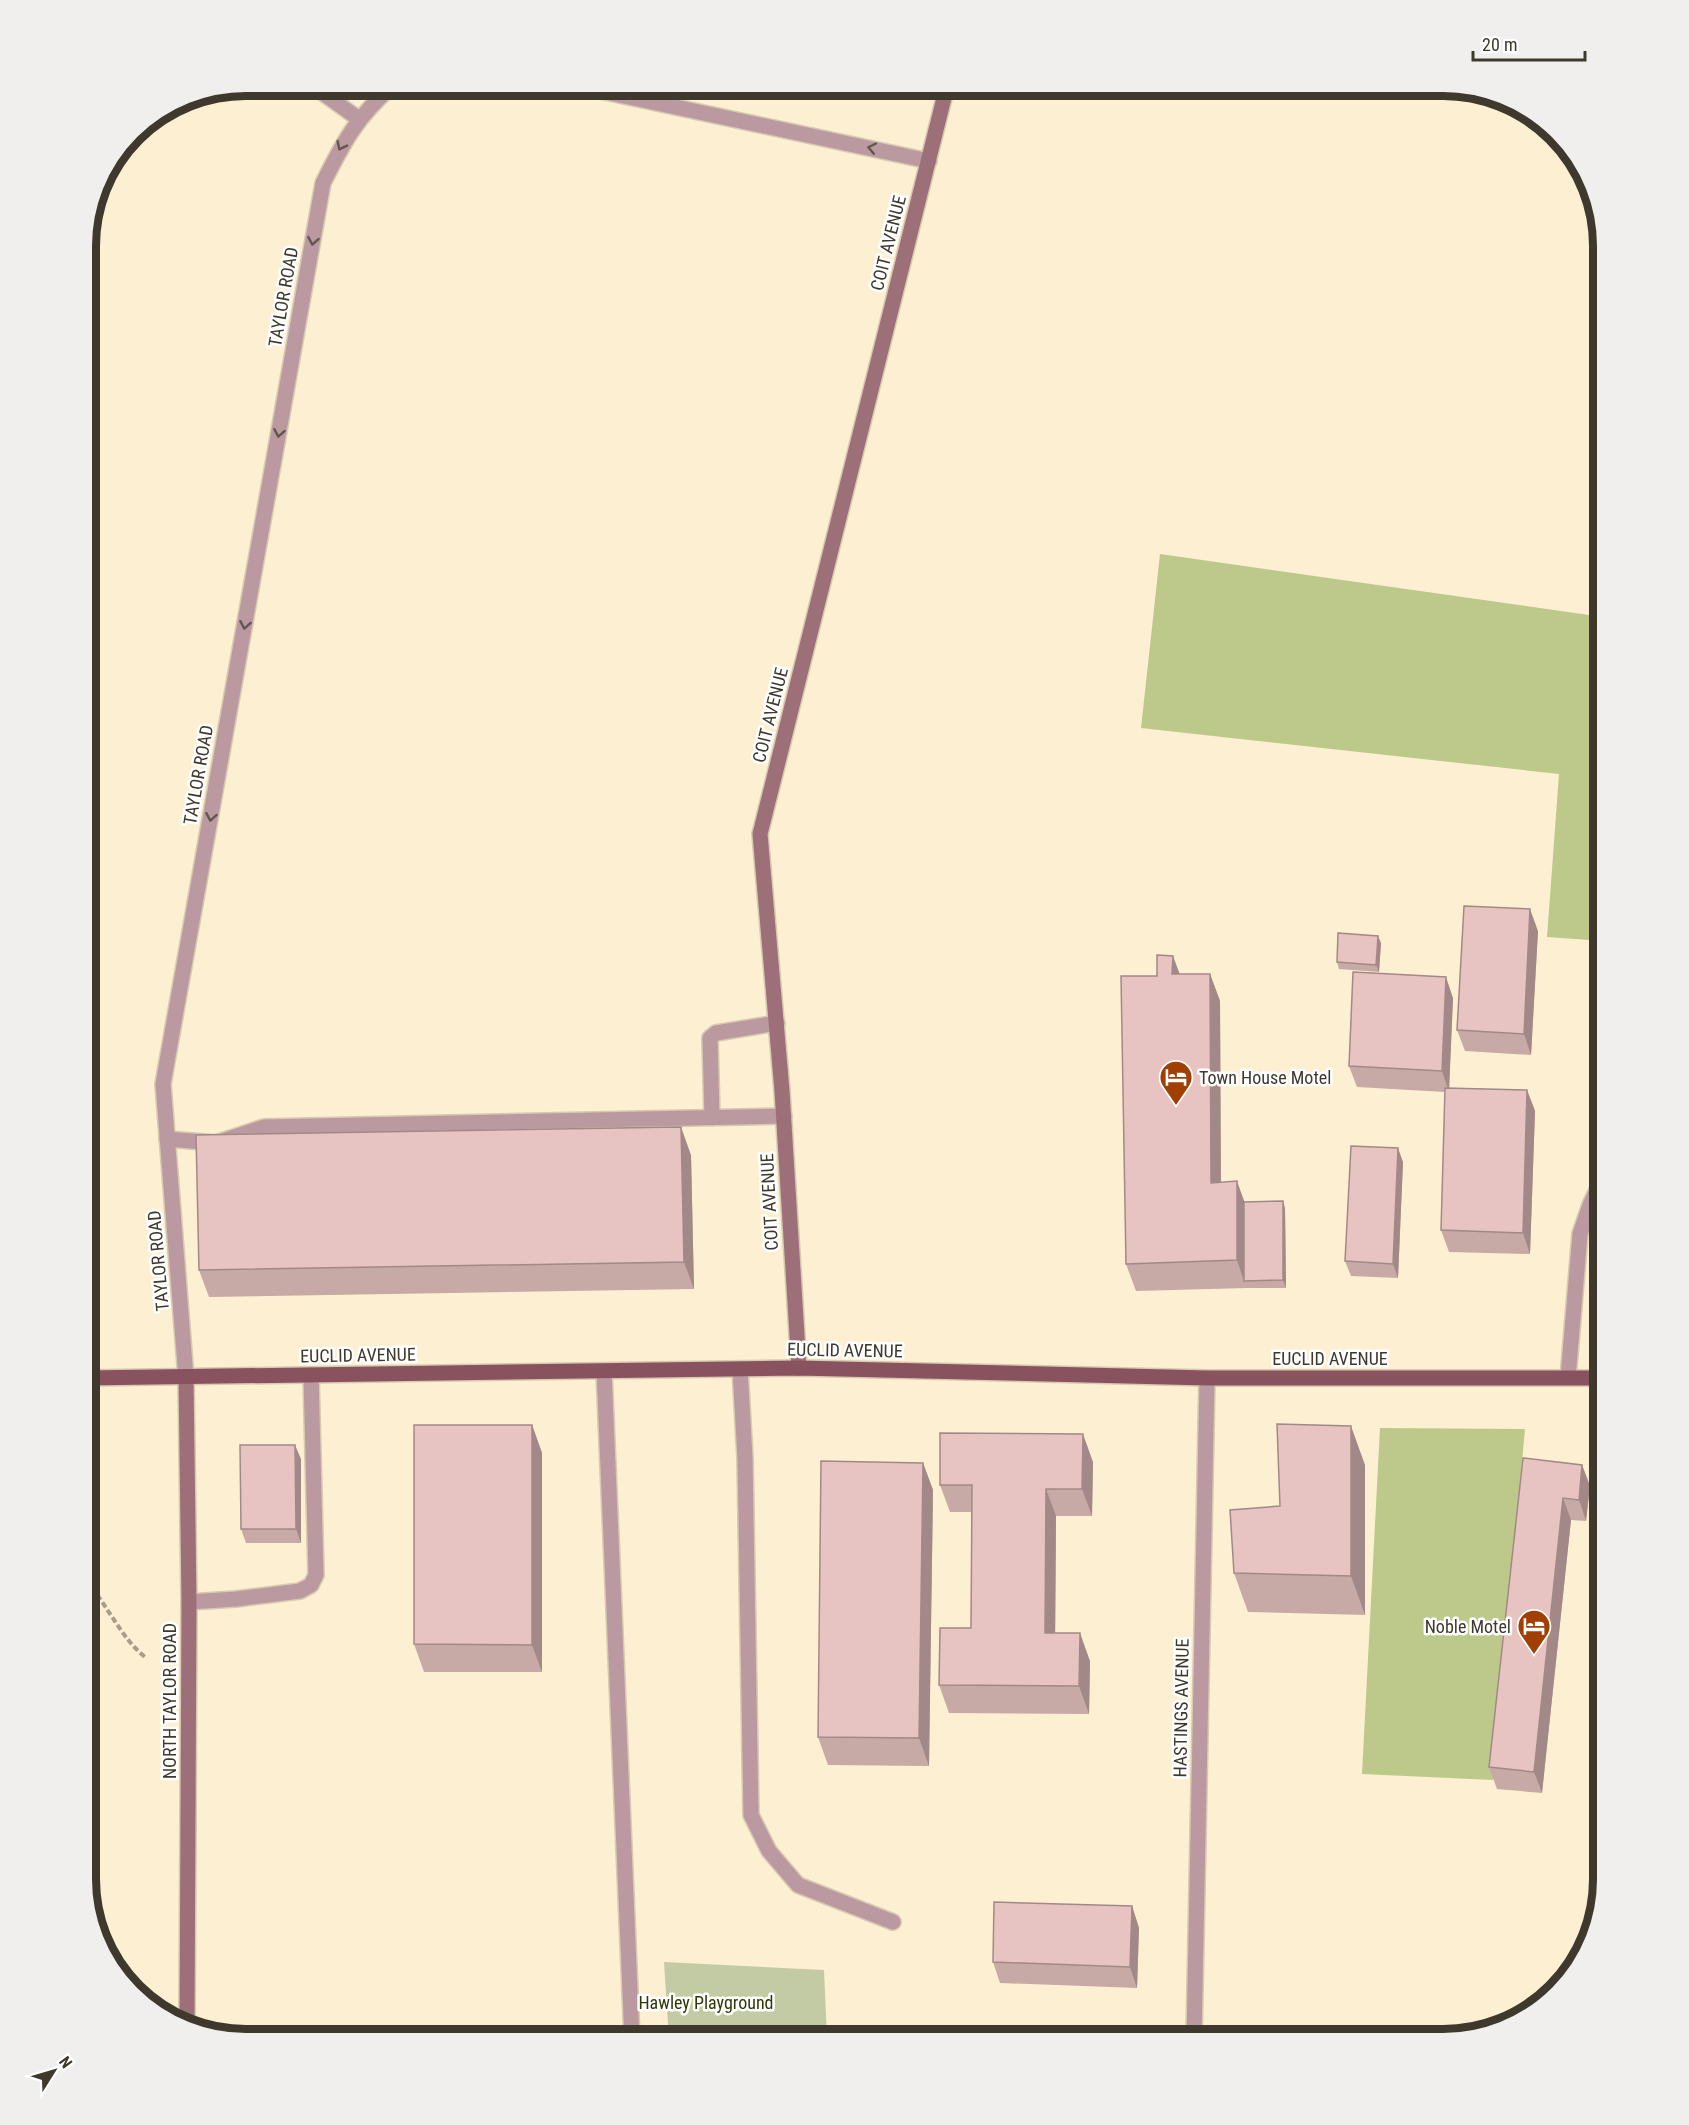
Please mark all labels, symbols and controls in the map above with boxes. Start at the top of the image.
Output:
scale bar [1473,24,1586,62]
text: 20 m [1482,34,1517,55]
one-way arrow [337,140,349,151]
one-way arrow [867,142,877,155]
street label: COIT AVENUE [866,193,910,293]
one-way arrow [307,235,320,245]
street label: TAYLOR ROAD [264,245,302,349]
one-way arrow [273,427,286,437]
one-way arrow [239,619,252,629]
street label: COIT AVENUE [748,665,792,765]
street label: TAYLOR ROAD [179,723,217,827]
one-way arrow [205,811,218,821]
hotel icon: Town House Motel [1158,1059,1194,1106]
place label: Town House Motel [1199,1067,1331,1088]
street label: COIT AVENUE [756,1153,782,1251]
street label: TAYLOR ROAD [143,1210,173,1312]
street label: EUCLID AVENUE [787,1338,903,1362]
street label: EUCLID AVENUE [300,1343,416,1367]
street label: EUCLID AVENUE [1272,1348,1388,1369]
hotel icon: Noble Motel [1516,1608,1552,1655]
place label: Noble Motel [1425,1616,1511,1637]
street label: NORTH TAYLOR ROAD [159,1623,180,1779]
street label: HASTINGS AVENUE [1169,1638,1193,1778]
park label: Hawley Playground [638,1992,774,2013]
north arrow [24,2041,84,2101]
text: N [55,2053,76,2072]

